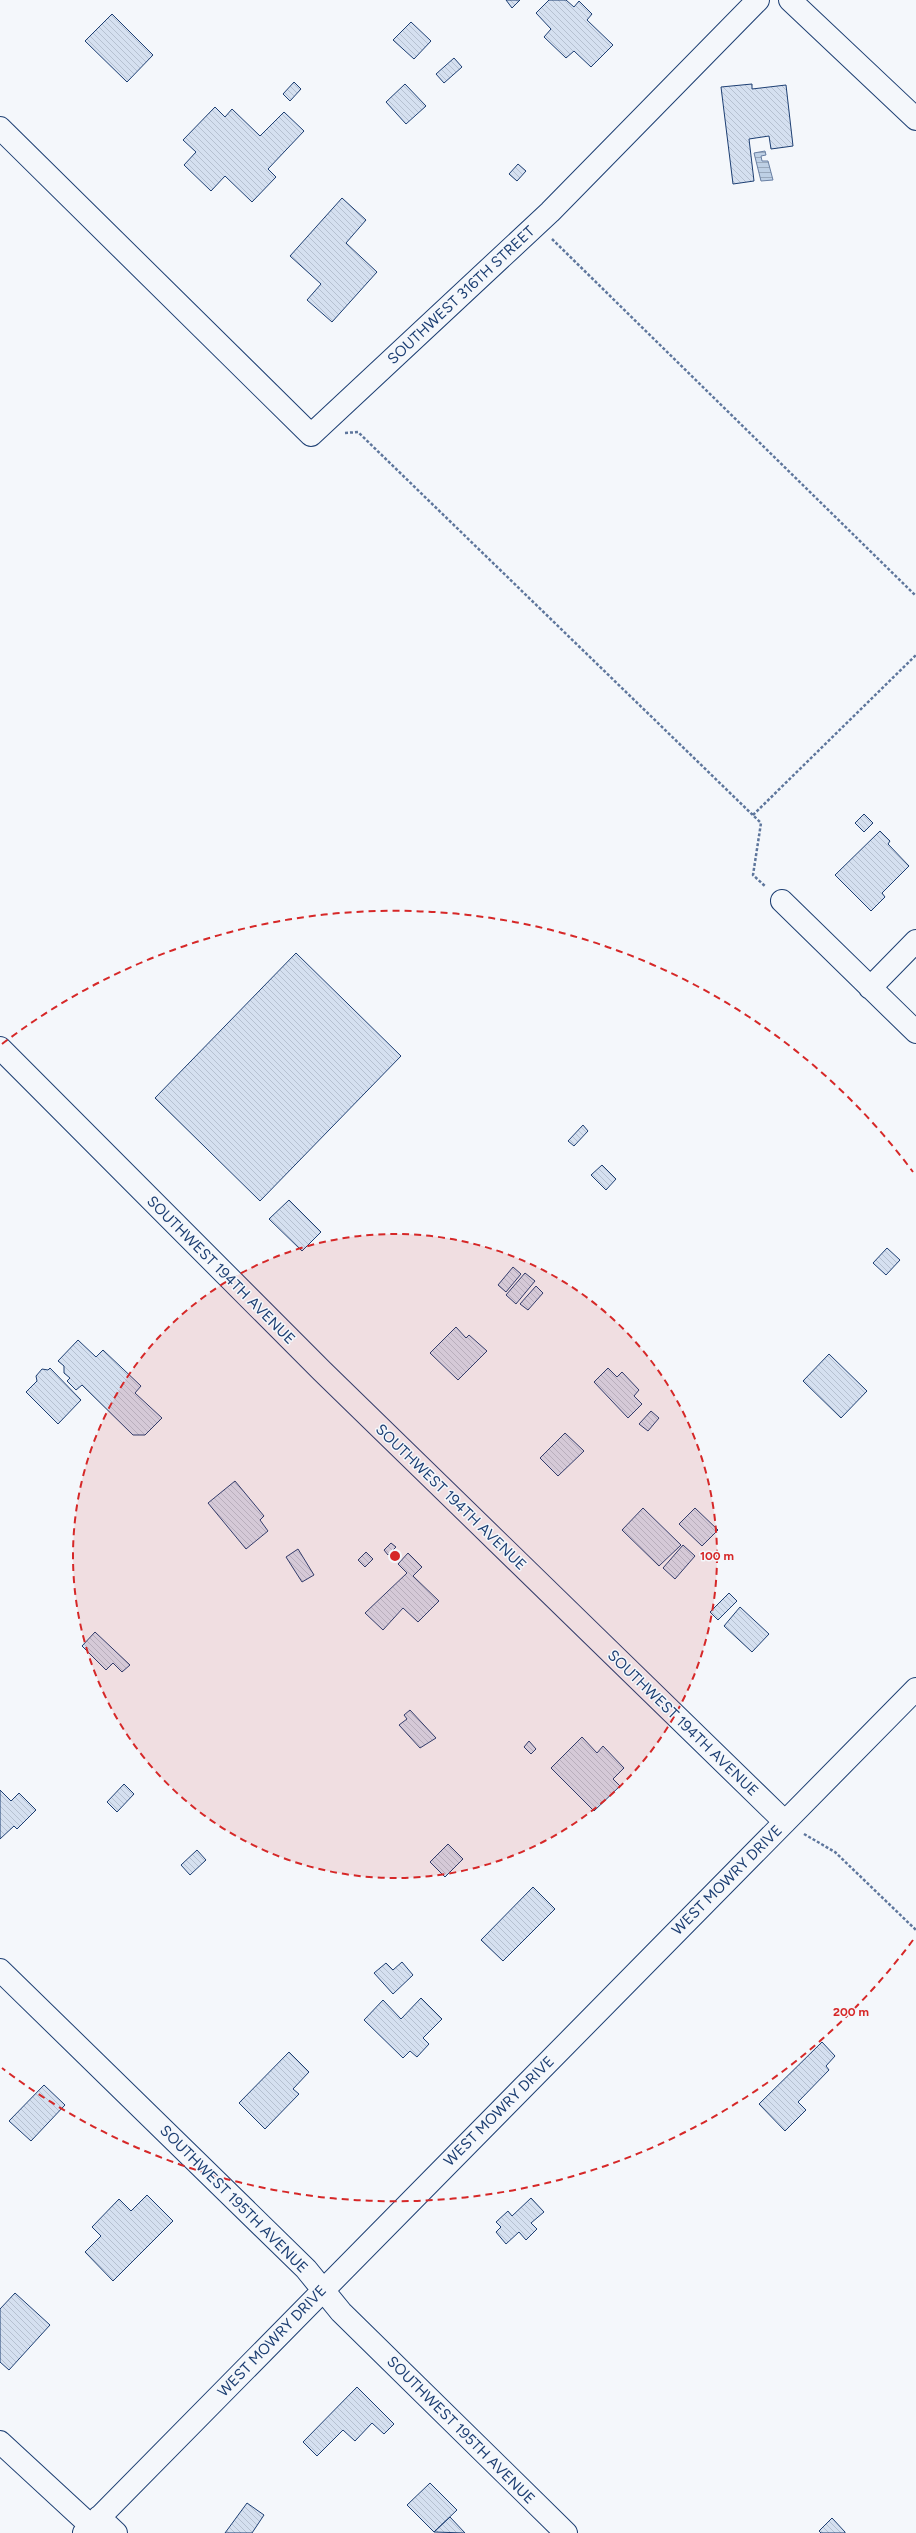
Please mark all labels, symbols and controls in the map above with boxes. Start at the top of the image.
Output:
street label: SOUTHWEST 316TH STREET [384,222,539,368]
street label: SOUTHWEST 194TH AVENUE [143,1192,299,1348]
street label: SOUTHWEST 194TH AVENUE [372,1420,530,1574]
centre of rings [388,1549,402,1563]
text: 100 m [700,1549,734,1563]
street label: SOUTHWEST 194TH AVENUE [604,1646,762,1800]
street label: WEST MOWRY DRIVE [668,1821,786,1939]
text: 200 m [833,2005,869,2019]
street label: WEST MOWRY DRIVE [440,2052,558,2170]
street label: SOUTHWEST 195TH AVENUE [156,2121,312,2277]
street label: WEST MOWRY DRIVE [214,2281,330,2401]
street label: SOUTHWEST 195TH AVENUE [383,2352,539,2508]

